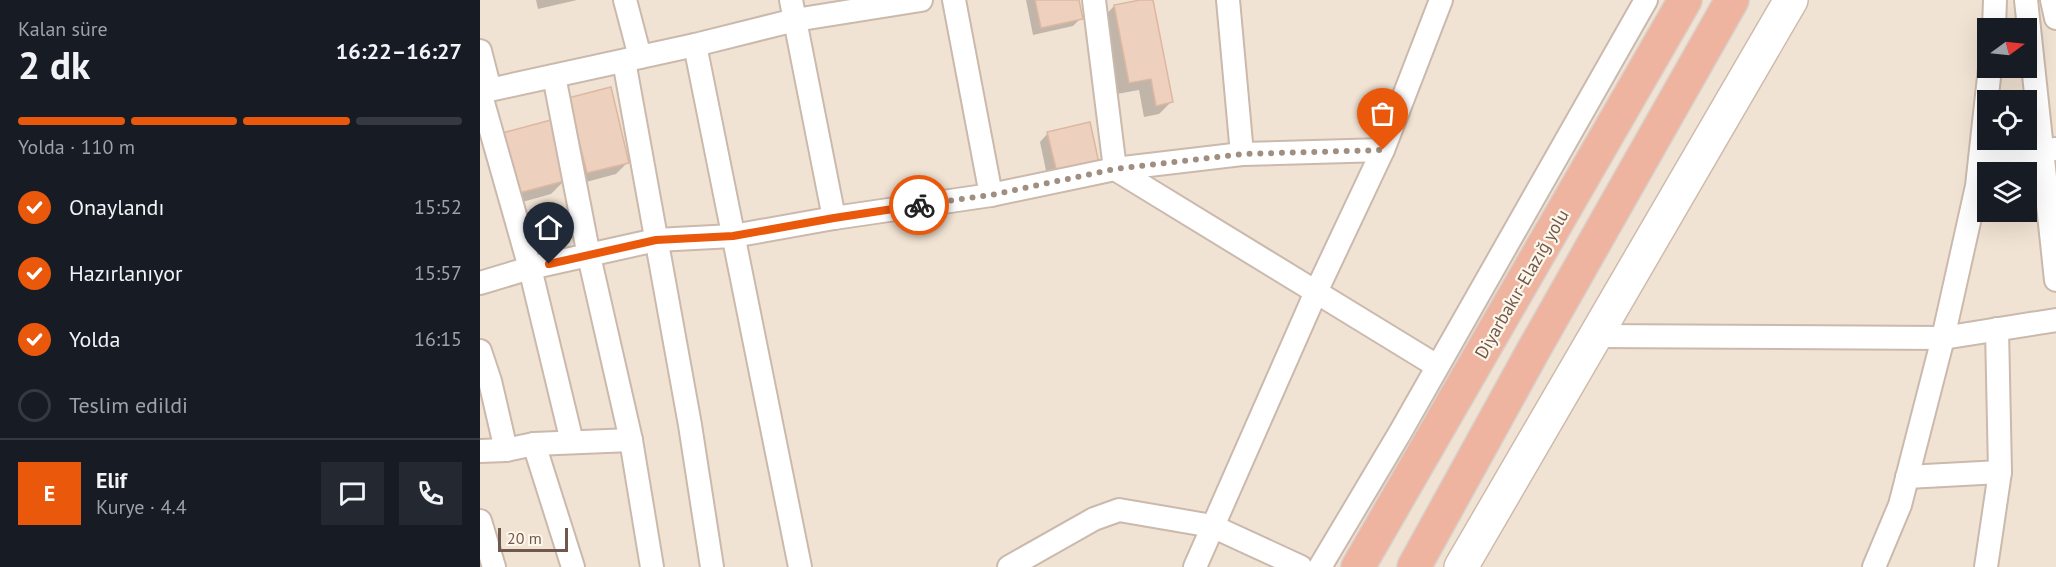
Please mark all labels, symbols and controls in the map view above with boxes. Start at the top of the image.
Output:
text: Kalan süre [18,16,108,42]
north arrow [1977,18,2037,78]
map controls [1977,18,2037,222]
text: 16:22–16:27 [336,37,462,65]
text: 2 dk [18,39,90,90]
pin [1357,88,1408,150]
button: locate [1977,90,2037,150]
icon: bag [1366,97,1399,130]
text: Yolda · 110 m [18,134,135,160]
button: layers [1977,162,2037,222]
courier [889,175,949,235]
icon: bike [903,189,936,222]
icon: check [18,191,51,224]
text: Onaylandı [69,193,164,221]
text: 15:52 [414,194,462,220]
pin [523,202,574,264]
street label: Diyarbakır-Elazığ yolu [1469,205,1574,362]
icon: home [532,211,565,244]
icon: check [18,257,51,290]
text: Hazırlanıyor [69,259,182,287]
text: 15:57 [414,260,462,286]
icon: check [18,323,51,356]
text: Yolda [69,325,120,353]
text: 16:15 [414,326,462,352]
text: Teslim edildi [69,391,188,419]
button: chat [321,462,384,525]
button: phone [399,462,462,525]
text: Elif [96,466,127,494]
text: E [44,479,55,507]
text: Kurye · 4.4 [96,494,187,520]
scale bar [498,525,568,552]
text: 20 m [507,528,542,548]

